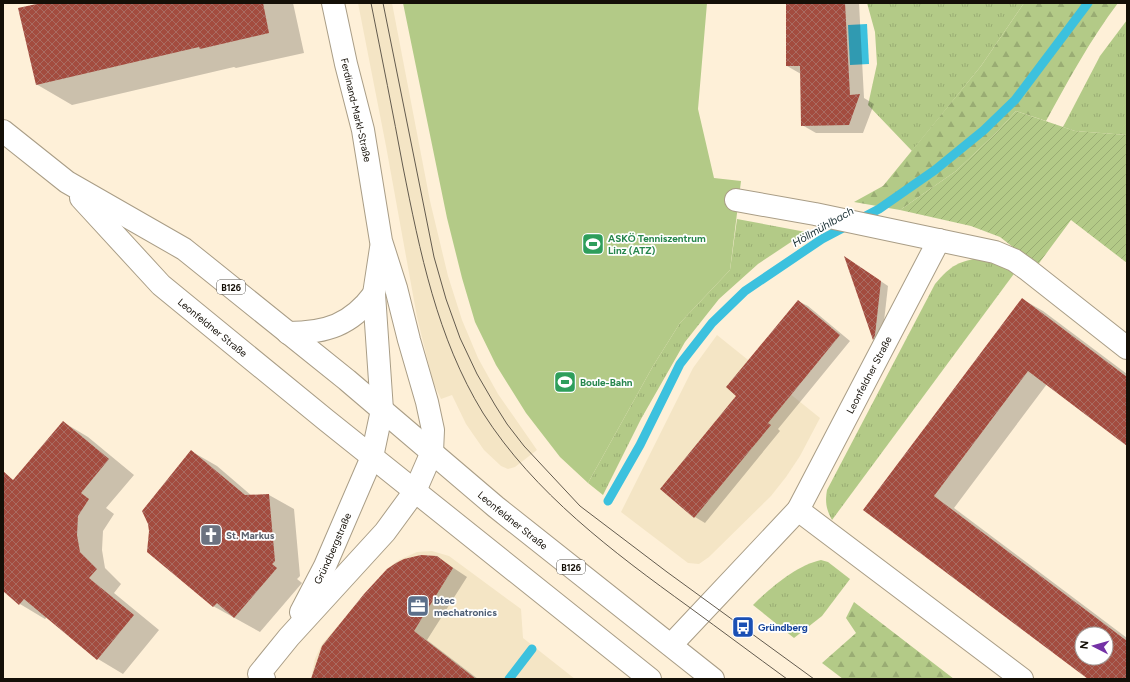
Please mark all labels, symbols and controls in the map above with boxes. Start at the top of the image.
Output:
street label: Ferdinand-Markl-Straße [338,57,374,164]
water label: Höllmühlbach [790,204,856,250]
sports icon: ASKÖ Tenniszentrum Linz (ATZ) [580,231,606,257]
place label: ASKÖ Tenniszentrum Linz (ATZ) [608,232,706,257]
road number: B126 [217,280,245,294]
street label: Leonfeldner Straße [175,295,250,360]
street label: Leonfeldner Straße [843,333,895,416]
sports icon: Boule-Bahn [552,369,578,395]
place label: Boule-Bahn [580,376,633,389]
street label: Leonfeldner Straße [475,488,551,552]
street label: Gründbergstraße [310,510,354,586]
church icon: St. Markus [198,522,224,548]
place label: St. Markus [226,529,275,542]
road number: B126 [557,560,585,574]
office icon: btec mechatronics [405,593,431,619]
place label: btec mechatronics [434,594,497,619]
bus stop icon: Gründberg [730,614,756,640]
place label: Gründberg [758,621,808,634]
north arrow [1074,626,1114,666]
text: N [1078,640,1091,650]

